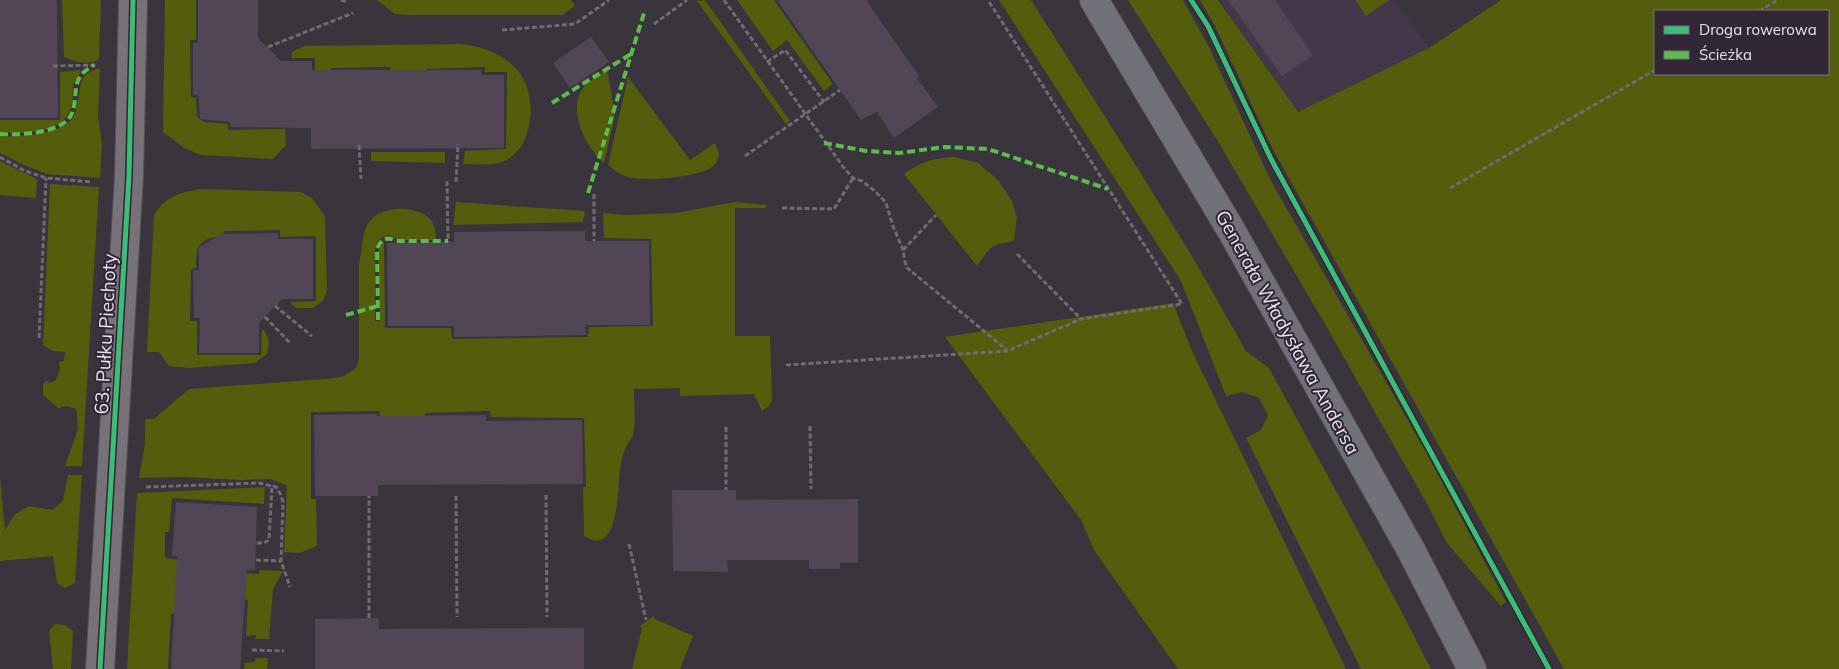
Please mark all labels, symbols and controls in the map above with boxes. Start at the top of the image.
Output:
legend [1654,10,1829,75]
text: Droga rowerowa [1699,20,1817,39]
text: Ścieżka [1699,45,1752,64]
street label: Generała Władysława Andersa [1211,206,1365,458]
street label: 63. Pułku Piechoty [89,253,121,415]

